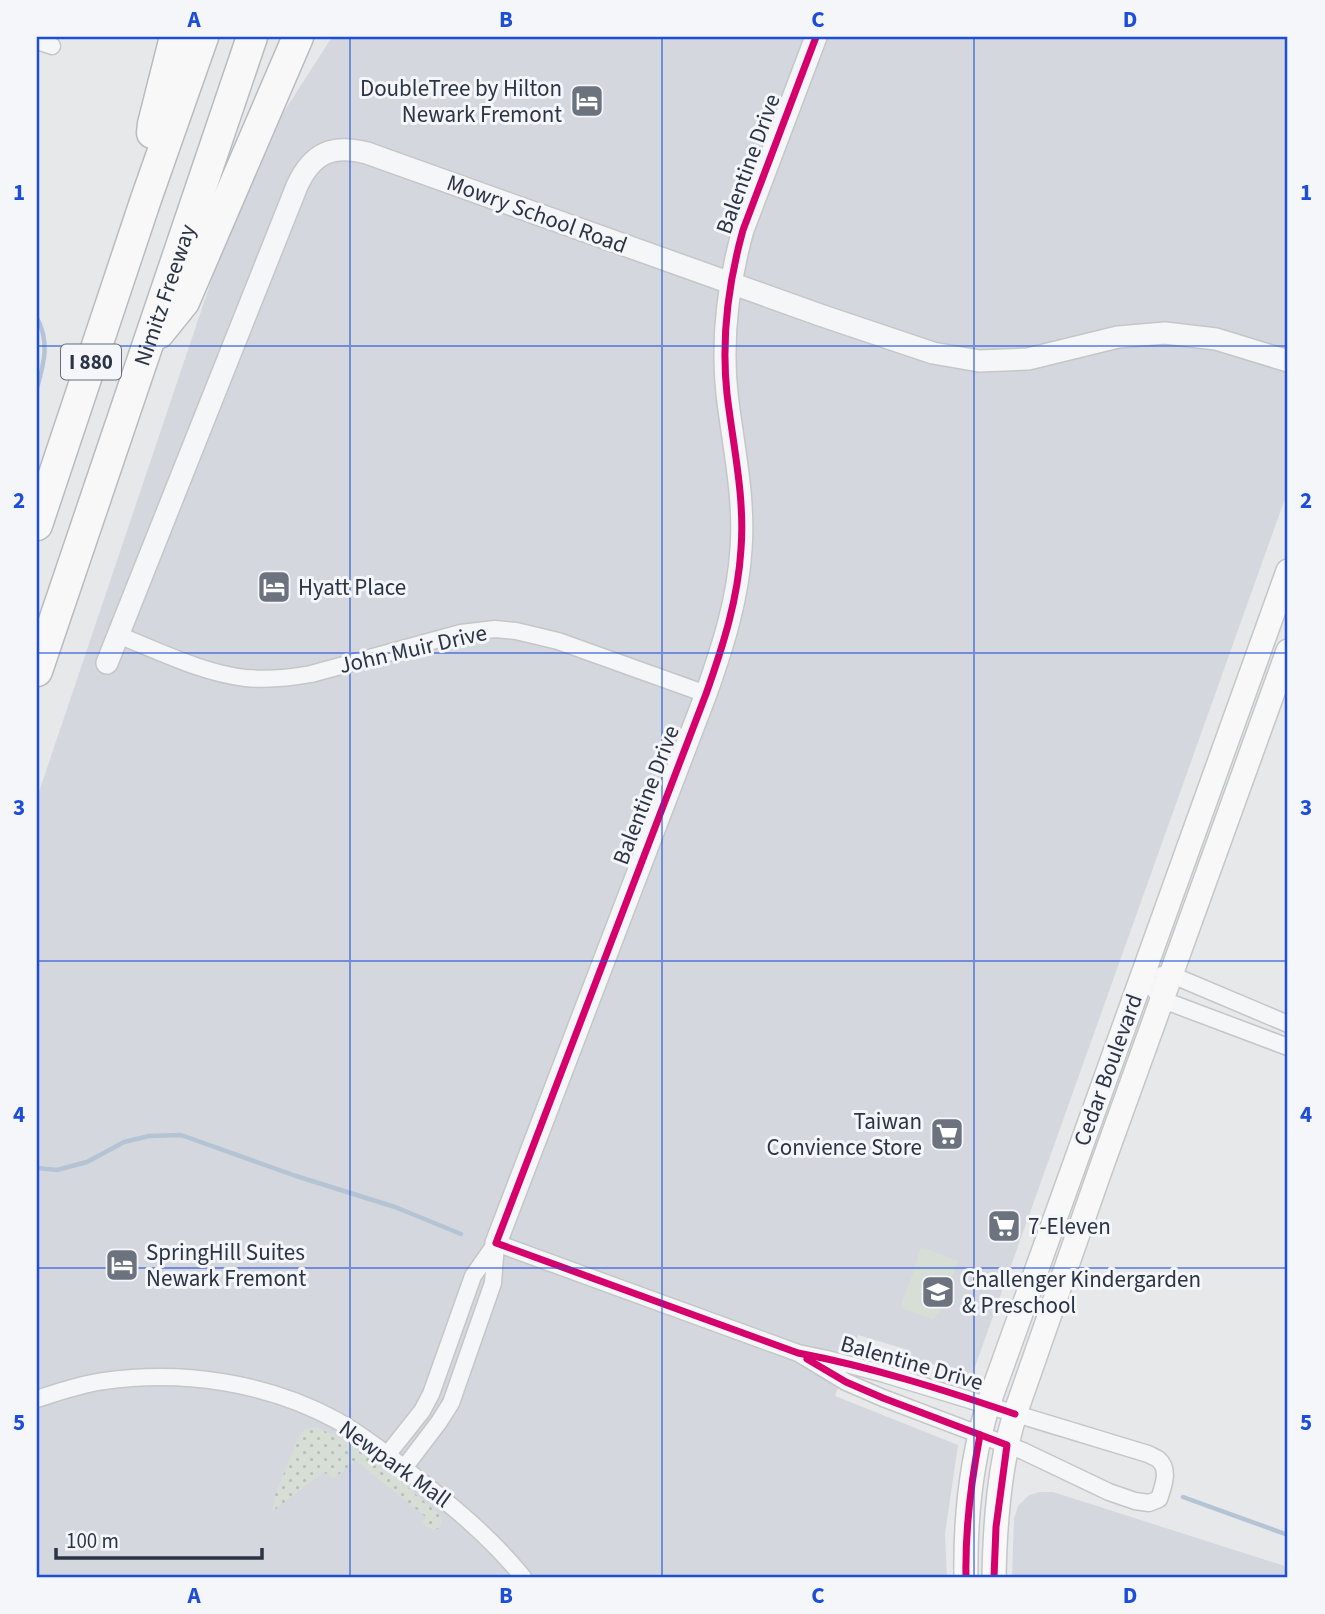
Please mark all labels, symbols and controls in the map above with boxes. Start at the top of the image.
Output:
text: A [186,3,201,36]
text: B [499,3,513,36]
text: C [811,3,825,36]
text: D [1123,3,1137,36]
place label: DoubleTree by Hilton Newark Fremont [360,72,562,131]
hotel icon: DoubleTree by Hilton Newark Fremont [568,82,606,120]
street label: Balentine Drive [707,89,789,239]
street label: Mowry School Road [442,166,632,262]
text: 1 [13,176,25,209]
text: 1 [1300,176,1312,209]
street label: Nimitz Freeway [125,220,204,370]
road number: I 880 [61,344,121,380]
text: 2 [13,484,25,517]
text: 2 [1300,484,1312,517]
hotel icon: Hyatt Place [255,568,293,606]
place label: Hyatt Place [298,571,406,604]
street label: John Muir Drive [336,616,490,682]
street label: Balentine Drive [604,721,688,869]
text: 3 [13,791,25,824]
text: 3 [1300,791,1312,824]
street label: Cedar Boulevard [1065,989,1151,1151]
text: 4 [13,1098,25,1131]
text: 4 [1300,1098,1312,1131]
place label: Taiwan Convience Store [767,1105,922,1164]
supermarket icon: Taiwan Convience Store [928,1115,966,1153]
supermarket icon: 7-Eleven [985,1207,1023,1245]
place label: 7-Eleven [1028,1210,1111,1243]
place label: SpringHill Suites Newark Fremont [146,1236,306,1295]
hotel icon: SpringHill Suites Newark Fremont [103,1246,141,1284]
place label: Challenger Kindergarden & Preschool [962,1263,1201,1322]
school or university icon: Challenger Kindergarden & Preschool [919,1273,957,1311]
street label: Balentine Drive [837,1327,987,1399]
text: 5 [13,1406,25,1439]
text: 5 [1300,1406,1312,1439]
street label: Newpark Mall [332,1412,458,1516]
scale bar [56,1516,262,1560]
text: 100 m [66,1526,119,1556]
text: A [186,1579,201,1612]
text: B [499,1579,513,1612]
text: C [811,1579,825,1612]
text: D [1123,1579,1137,1612]

